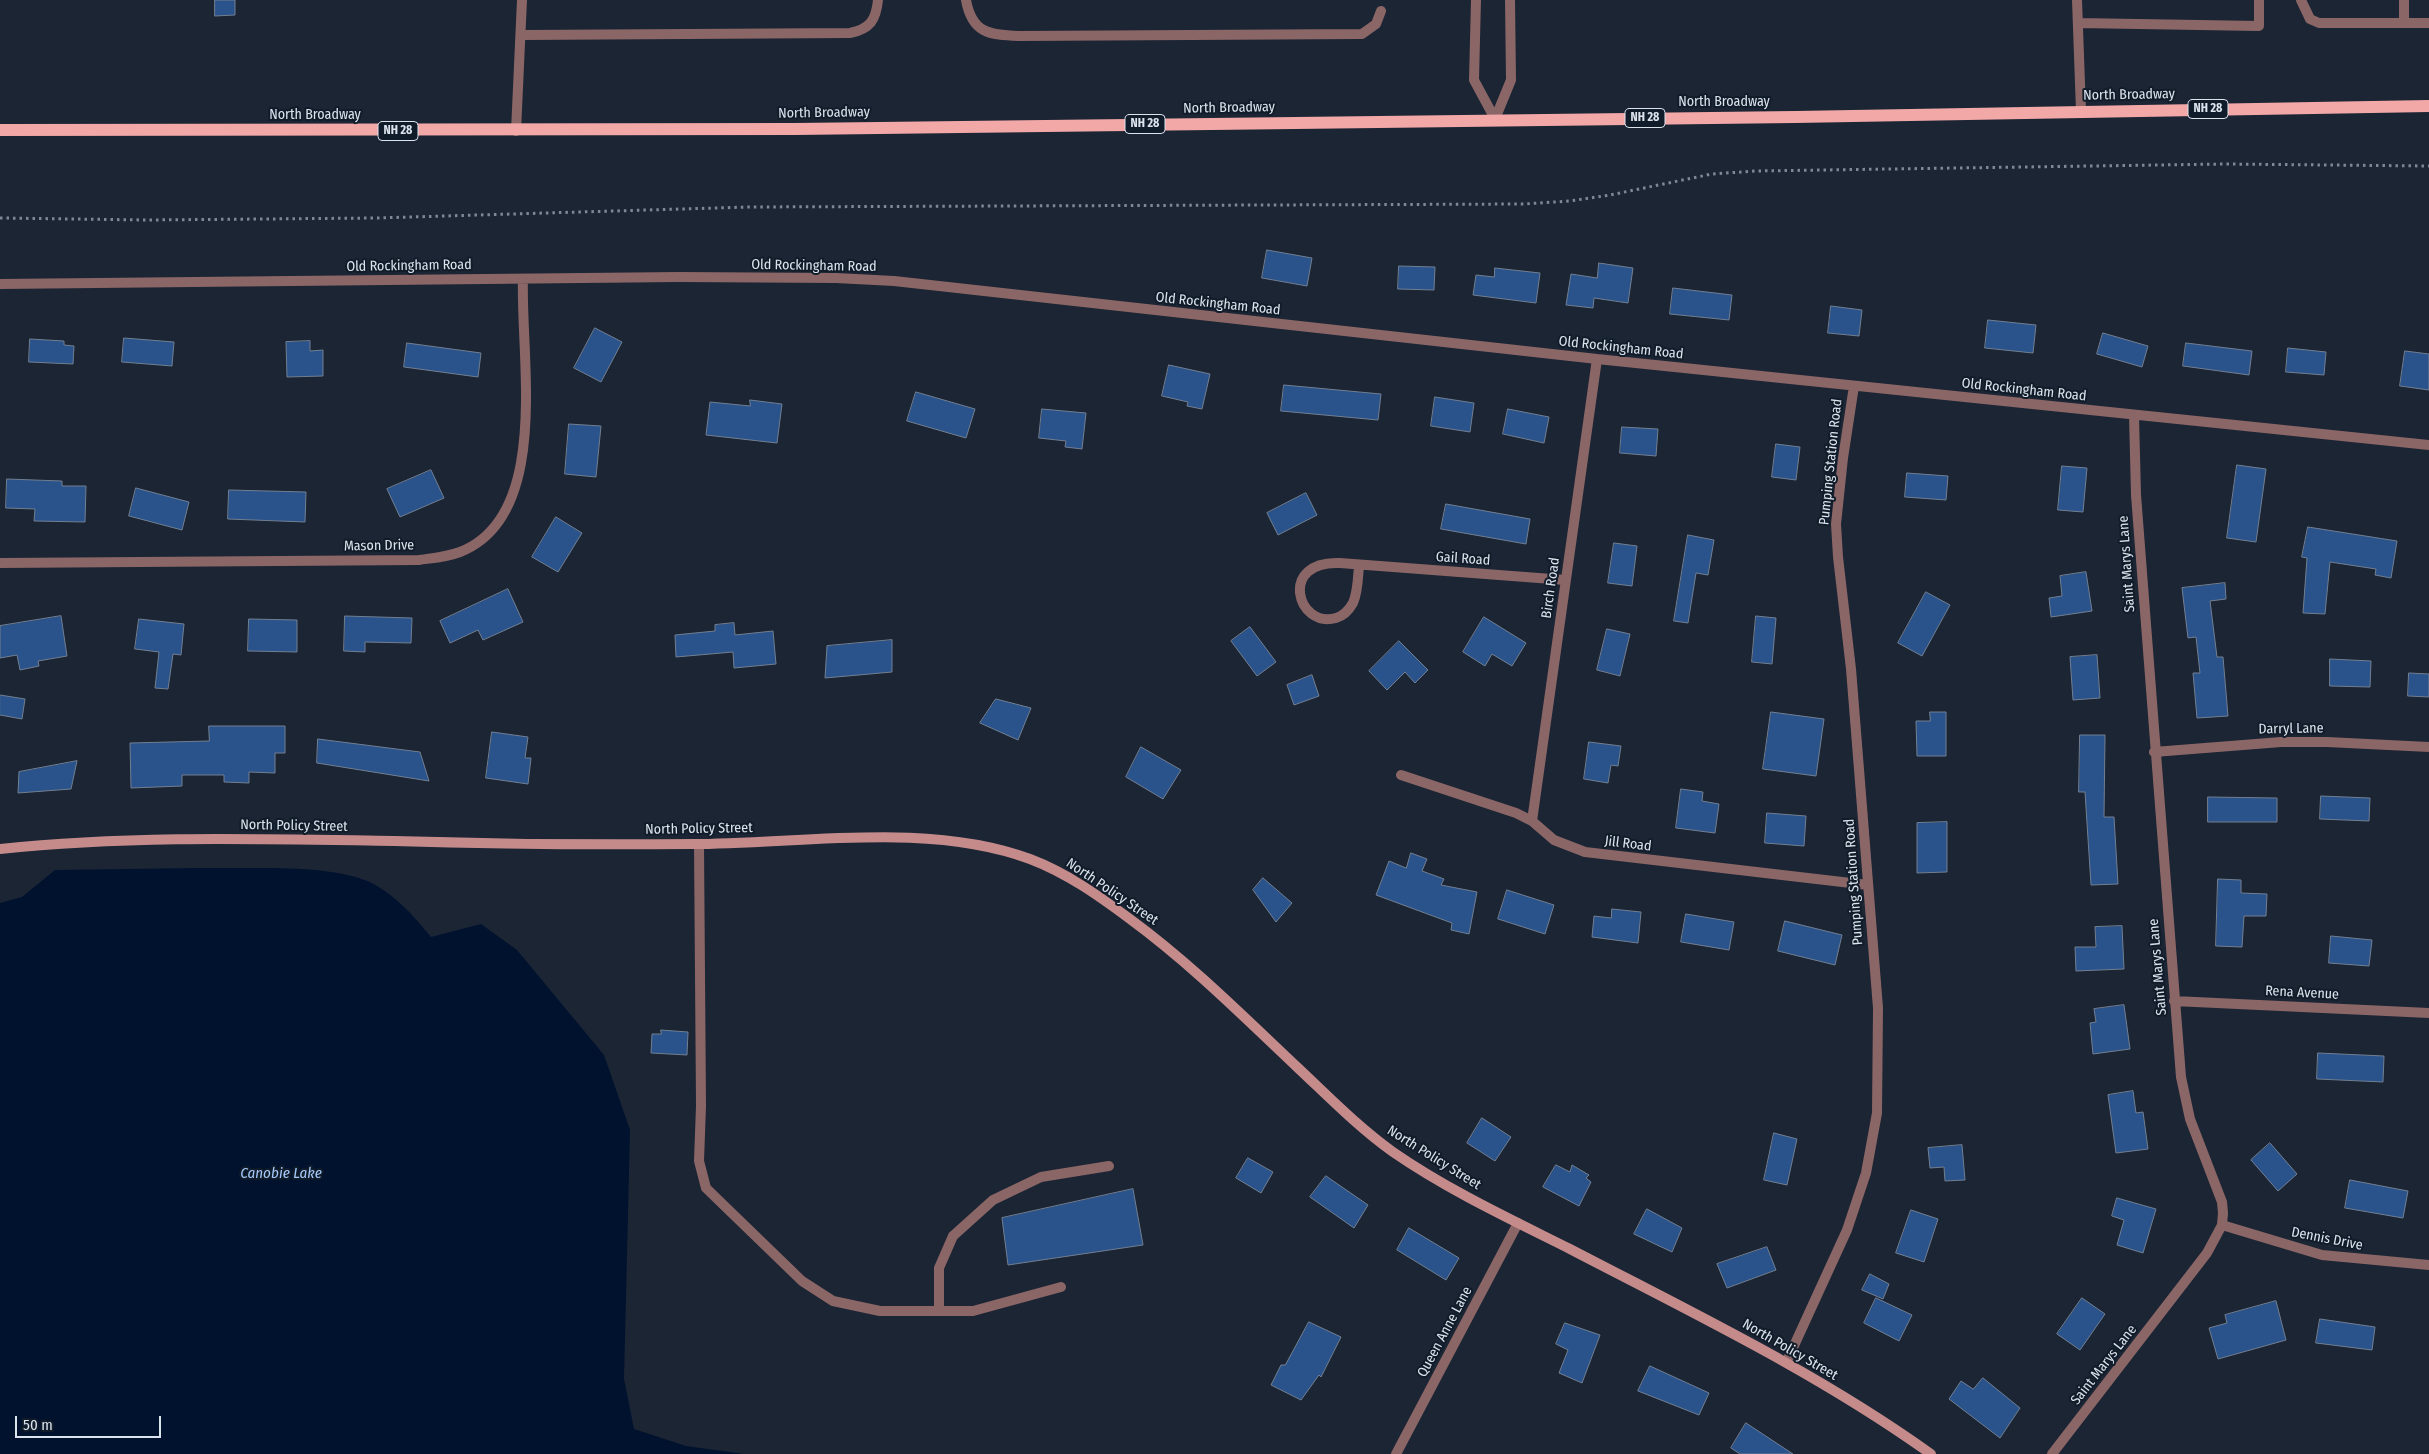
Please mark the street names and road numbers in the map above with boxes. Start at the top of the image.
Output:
street label: North Broadway [2083,86,2175,104]
street label: North Broadway [1678,94,1770,110]
street label: North Broadway [1183,99,1275,117]
road number: NH 28 [2188,100,2228,118]
street label: North Broadway [778,104,870,122]
street label: North Broadway [269,107,361,123]
road number: NH 28 [1625,109,1665,128]
road number: NH 28 [1125,115,1165,134]
road number: NH 28 [378,122,418,140]
street label: Old Rockingham Road [346,257,472,275]
street label: Old Rockingham Road [751,257,877,275]
street label: Old Rockingham Road [1155,289,1281,319]
street label: Old Rockingham Road [1558,333,1684,363]
street label: Old Rockingham Road [1961,375,2087,405]
street label: Pumping Station Road [1816,398,1846,526]
street label: Saint Marys Lane [2115,515,2139,613]
street label: Mason Drive [344,537,414,555]
street label: Gail Road [1435,549,1491,569]
street label: Birch Road [1538,556,1564,620]
street label: Darryl Lane [2258,720,2324,738]
street label: North Policy Street [240,817,348,835]
street label: Pumping Station Road [1841,818,1867,946]
street label: North Policy Street [645,820,753,838]
street label: Jill Road [1604,833,1652,855]
street label: North Policy Street [1063,855,1161,929]
street label: Saint Marys Lane [2145,918,2171,1016]
street label: Rena Avenue [2265,983,2339,1003]
street label: North Policy Street [1384,1122,1484,1194]
street label: Dennis Drive [2290,1224,2364,1254]
street label: Queen Anne Lane [1414,1284,1476,1380]
street label: North Policy Street [1739,1316,1841,1384]
street label: Saint Marys Lane [2068,1322,2140,1408]

